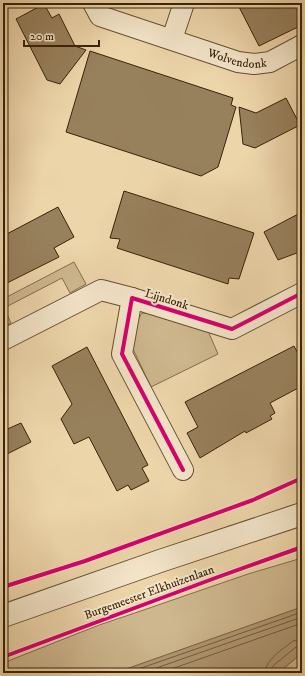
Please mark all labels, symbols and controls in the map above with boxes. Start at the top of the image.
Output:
scale bar [24,22,99,48]
text: 20 m [30,29,54,44]
street label: Wolvendonk [205,45,268,72]
street label: Lijndonk [143,286,191,313]
street label: Burgemeester Elkhuizenlaan [82,562,217,623]

